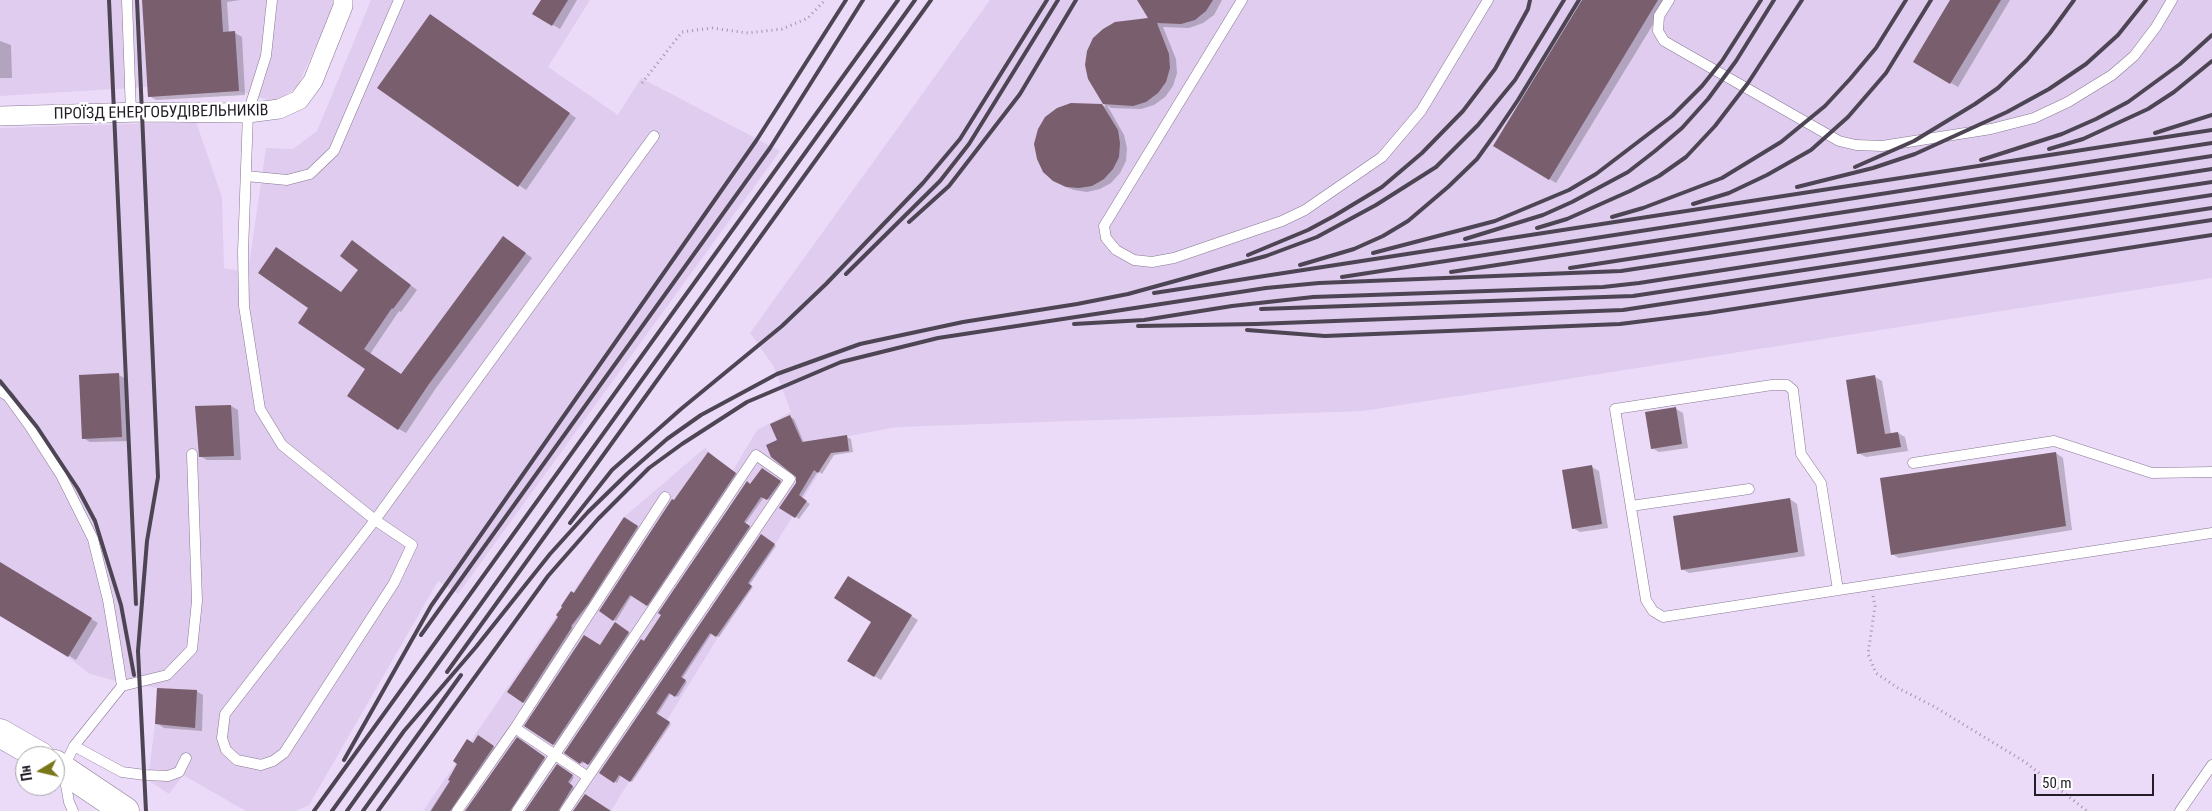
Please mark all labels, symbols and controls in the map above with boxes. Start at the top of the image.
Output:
street label: ПРОЇЗД ЕНЕРГОБУДІВЕЛЬНИКІВ [53,102,269,124]
north arrow [15,746,65,796]
text: Пн [17,764,35,782]
scale bar [2037,764,2157,796]
text: 50 m [2042,774,2072,792]

